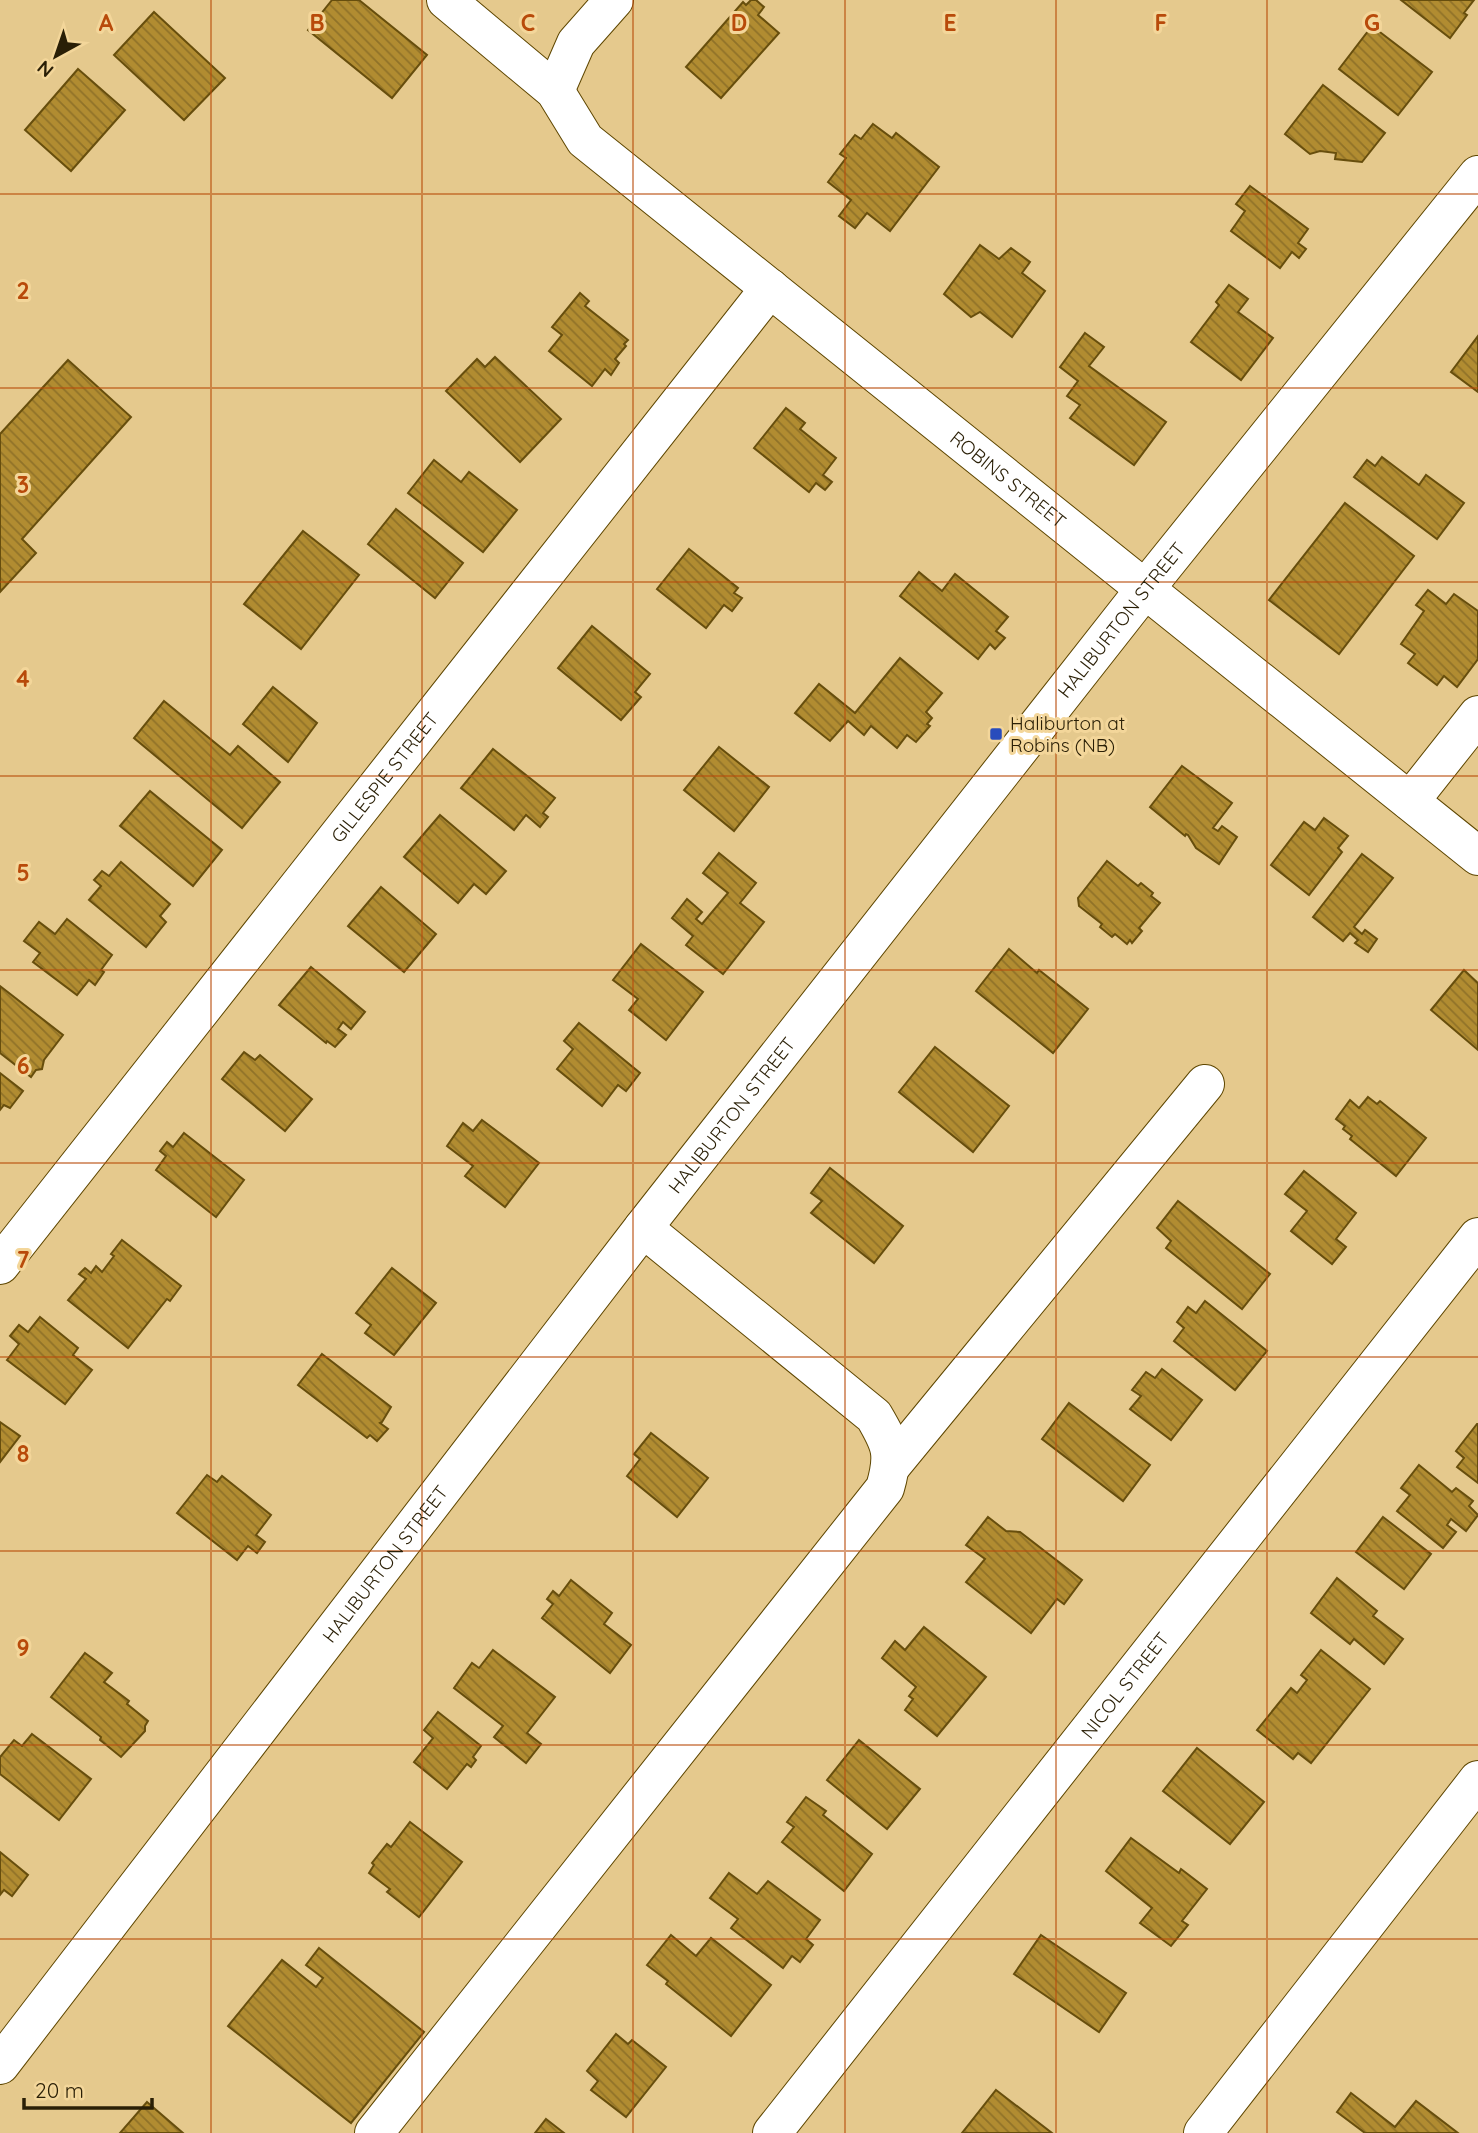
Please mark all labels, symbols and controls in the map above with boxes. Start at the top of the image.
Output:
text: A [99,8,114,37]
text: B [309,8,325,37]
text: C [521,8,535,37]
text: D [731,8,747,37]
text: E [943,8,957,37]
text: F [1155,8,1167,37]
text: G [1364,8,1380,37]
north arrow [21,21,91,91]
text: N [32,55,58,83]
text: 2 [16,276,30,305]
street label: ROBINS STREET [945,426,1071,533]
text: 3 [17,470,29,499]
street label: HALIBURTON STREET [1052,537,1190,703]
text: 4 [16,664,30,693]
street label: GILLESPIE STREET [326,707,443,847]
place label: Haliburton at Robins (NB) [1010,711,1125,757]
marker: Haliburton at Robins (NB) [988,726,1004,742]
text: 5 [16,858,30,887]
street label: HALIBURTON STREET [663,1032,800,1198]
text: 6 [17,1051,29,1080]
text: 7 [17,1245,30,1274]
text: 8 [17,1439,29,1468]
street label: HALIBURTON STREET [317,1480,453,1647]
street label: NICOL STREET [1075,1627,1174,1743]
text: 9 [16,1633,30,1662]
scale bar [24,2066,152,2110]
text: 20 m [35,2077,84,2103]

